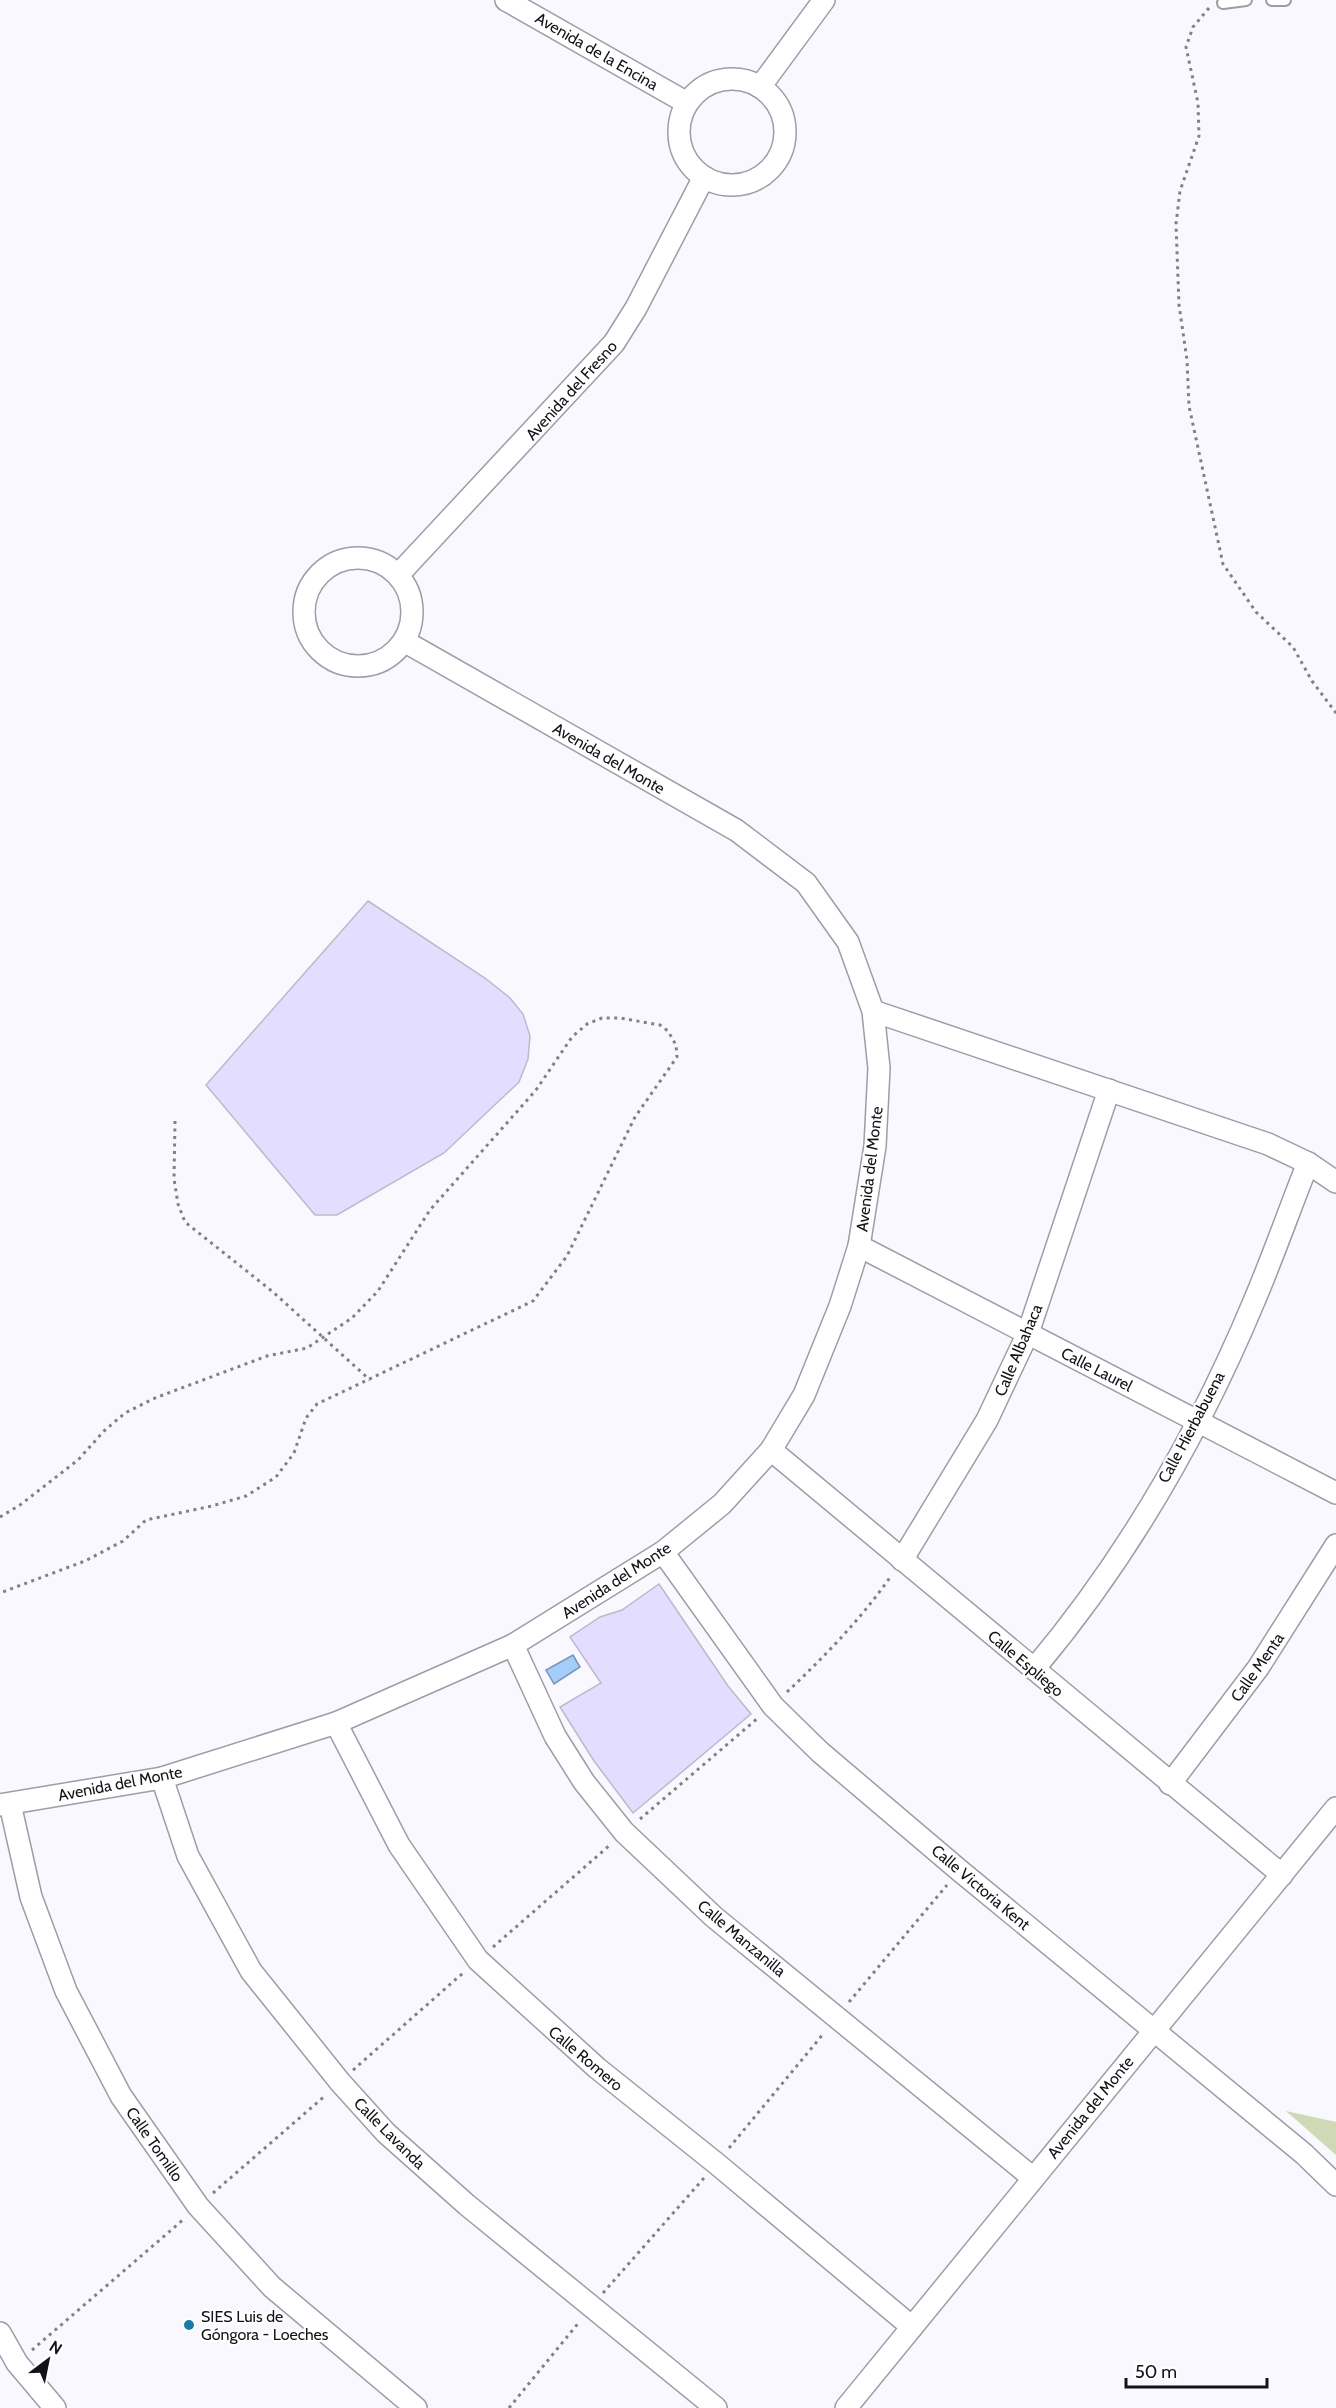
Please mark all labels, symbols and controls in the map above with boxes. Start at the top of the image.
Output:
street label: Avenida de la Encina [532,9,662,94]
street label: Avenida del Fresno [522,337,621,444]
street label: Avenida del Monte [549,719,668,798]
street label: Avenida del Monte [852,1105,887,1233]
street label: Calle Albahaca [991,1301,1047,1399]
street label: Calle Laurel [1058,1343,1136,1396]
street label: Calle Hierbabuena [1154,1368,1229,1486]
street label: Avenida del Monte [558,1538,674,1623]
street label: Calle Espliego [984,1626,1068,1701]
street label: Calle Menta [1227,1629,1288,1705]
street label: Avenida del Monte [56,1762,184,1805]
street label: Calle Victoria Kent [928,1841,1034,1934]
street label: Calle Manzanilla [694,1896,790,1981]
street label: Calle Romero [545,2022,627,2095]
street label: Avenida del Monte [1043,2052,1137,2162]
street label: Calle Lavanda [350,2094,430,2173]
street label: Calle Tomillo [122,2103,187,2185]
place label: SIES Luis de Góngora - Loeches [201,2307,329,2344]
marker: SIES Luis de Góngora - Loeches [182,2318,196,2332]
north arrow [18,2330,78,2390]
text: N [46,2337,66,2359]
scale bar [1126,2351,1267,2389]
text: 50 m [1135,2361,1177,2383]

